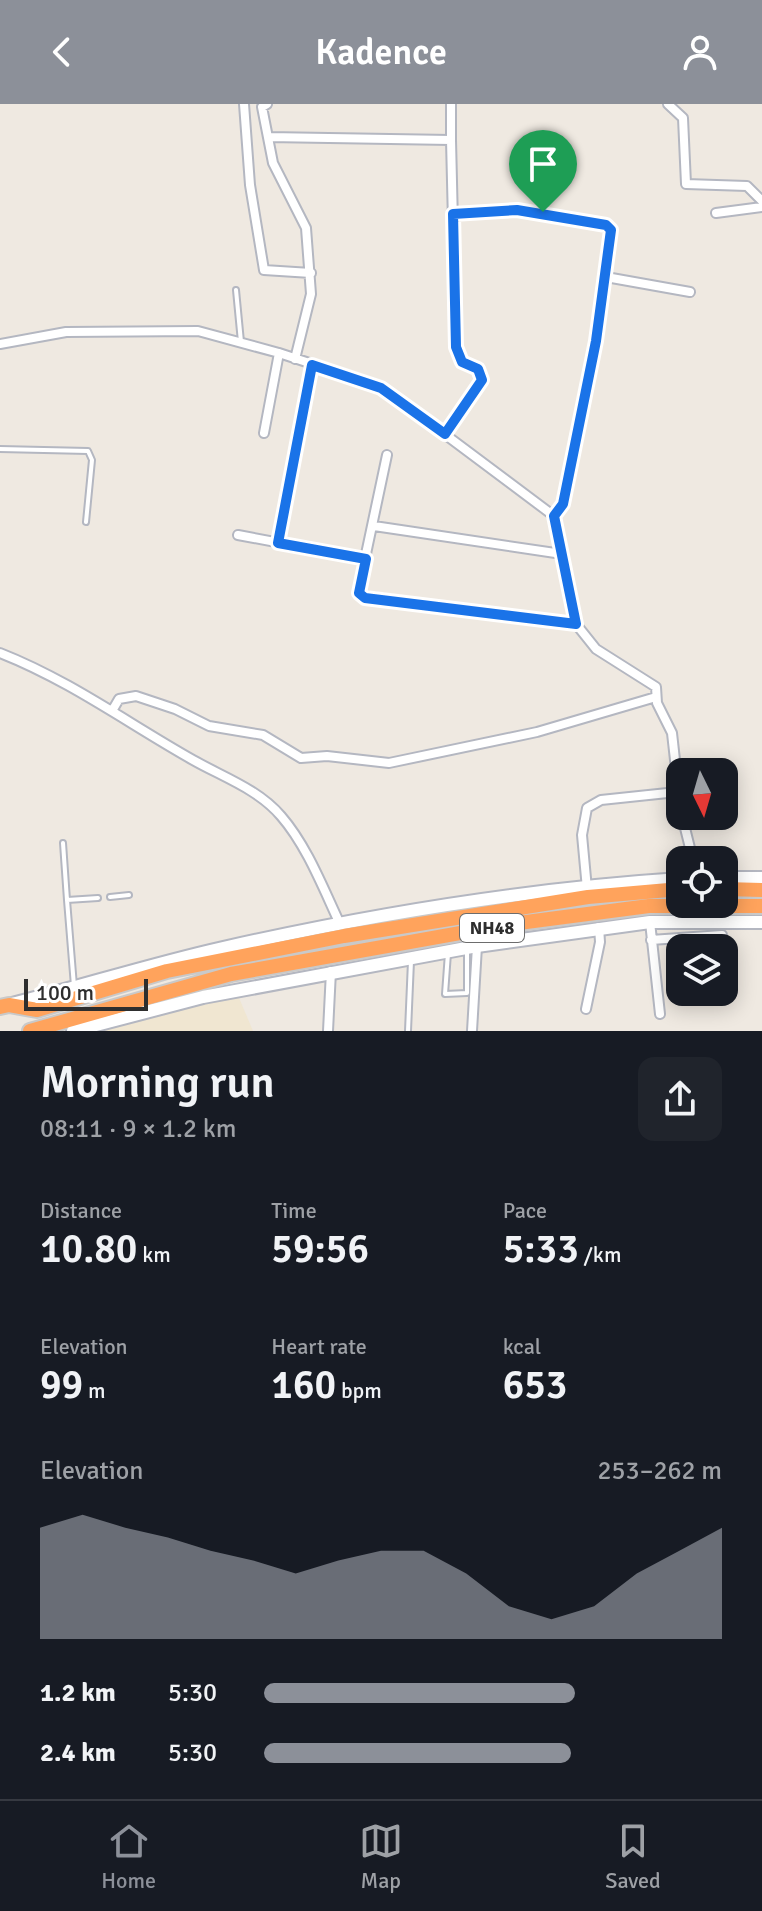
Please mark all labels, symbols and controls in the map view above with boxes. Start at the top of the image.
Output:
icon: back [40,30,84,74]
text: Kadence [315,30,447,75]
icon: person [678,30,722,74]
pin [509,130,577,212]
icon: arrive [521,142,565,186]
north arrow [666,758,738,830]
map controls [666,758,738,1006]
button: locate [666,846,738,918]
road number: NH48 [460,914,524,942]
button: layers [666,934,738,1006]
scale bar [24,975,148,1011]
text: 100 m [36,979,94,1006]
text: Morning run [40,1056,275,1110]
button: share [638,1057,722,1141]
text: 08:11 · 9 × 1.2 km [40,1113,236,1145]
text: Distance [40,1197,122,1224]
text: Time [271,1197,317,1224]
text: Pace [503,1197,547,1224]
text: 10.80 [40,1224,137,1274]
text: 59:56 [271,1224,369,1274]
text: 5:33 [503,1224,579,1274]
text: km [137,1241,171,1268]
text: /km [579,1241,621,1268]
text: Elevation [40,1333,128,1360]
text: Heart rate [271,1333,367,1360]
text: kcal [503,1333,541,1360]
text: 99 [40,1360,83,1410]
text: 160 [271,1360,336,1410]
text: 653 [503,1360,567,1410]
text: m [83,1377,106,1404]
text: bpm [336,1377,382,1404]
text: Elevation [40,1455,144,1487]
text: 253–262 m [598,1455,722,1487]
text: 1.2 km [40,1677,116,1709]
text: 5:30 [168,1677,217,1709]
text: 2.4 km [40,1737,116,1769]
text: 5:30 [168,1737,217,1769]
tab: Home [101,1819,156,1894]
tab: Map [359,1819,403,1894]
tab: Saved [605,1819,661,1894]

